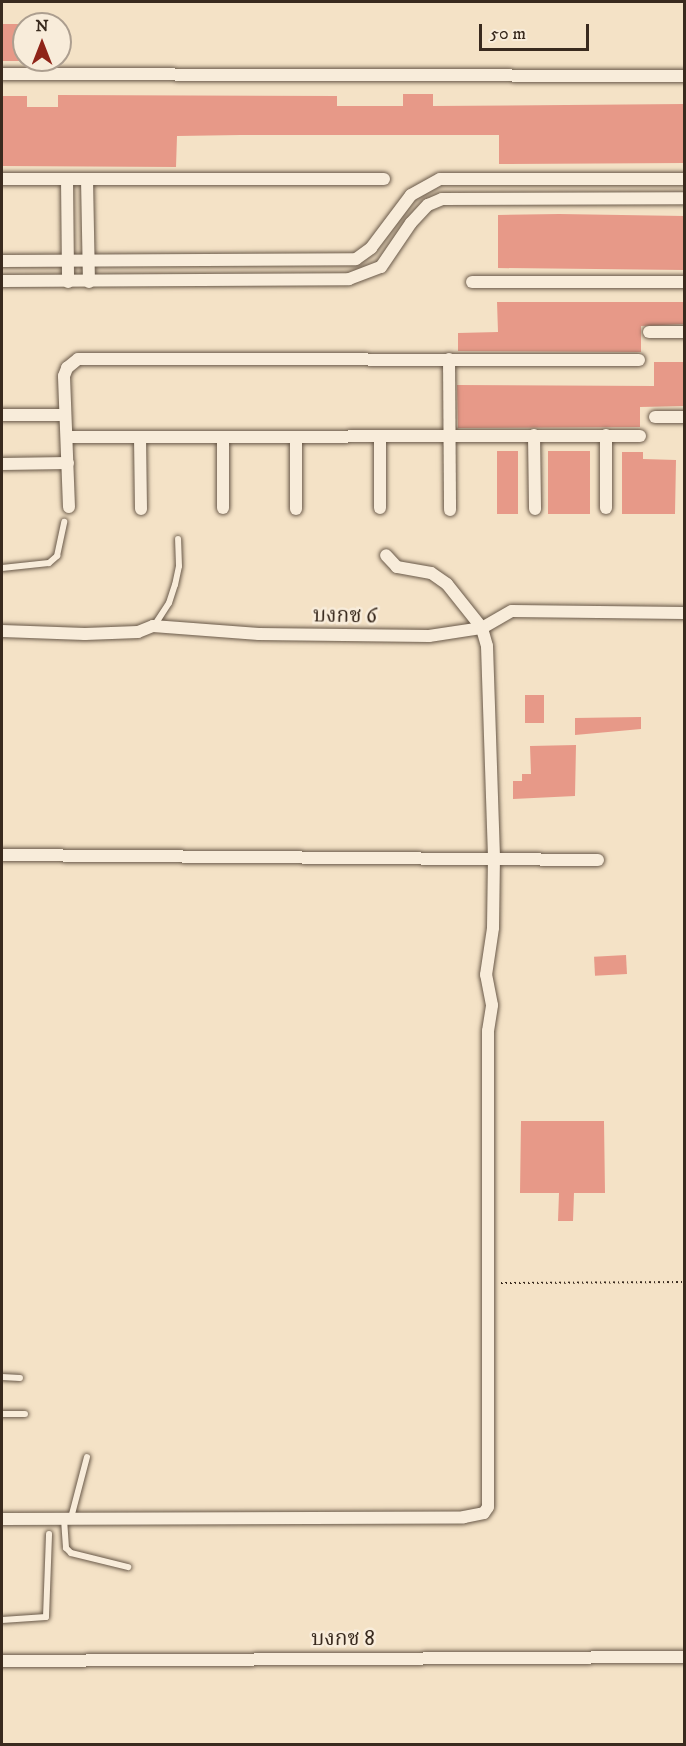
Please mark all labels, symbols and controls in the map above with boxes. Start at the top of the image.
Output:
north arrow [12,12,72,72]
scale bar [482,12,592,50]
text: N [35,16,49,36]
text: 50 m [490,23,526,45]
street label: บงกช 6 [313,603,377,629]
street label: บงกช 8 [311,1626,375,1652]

